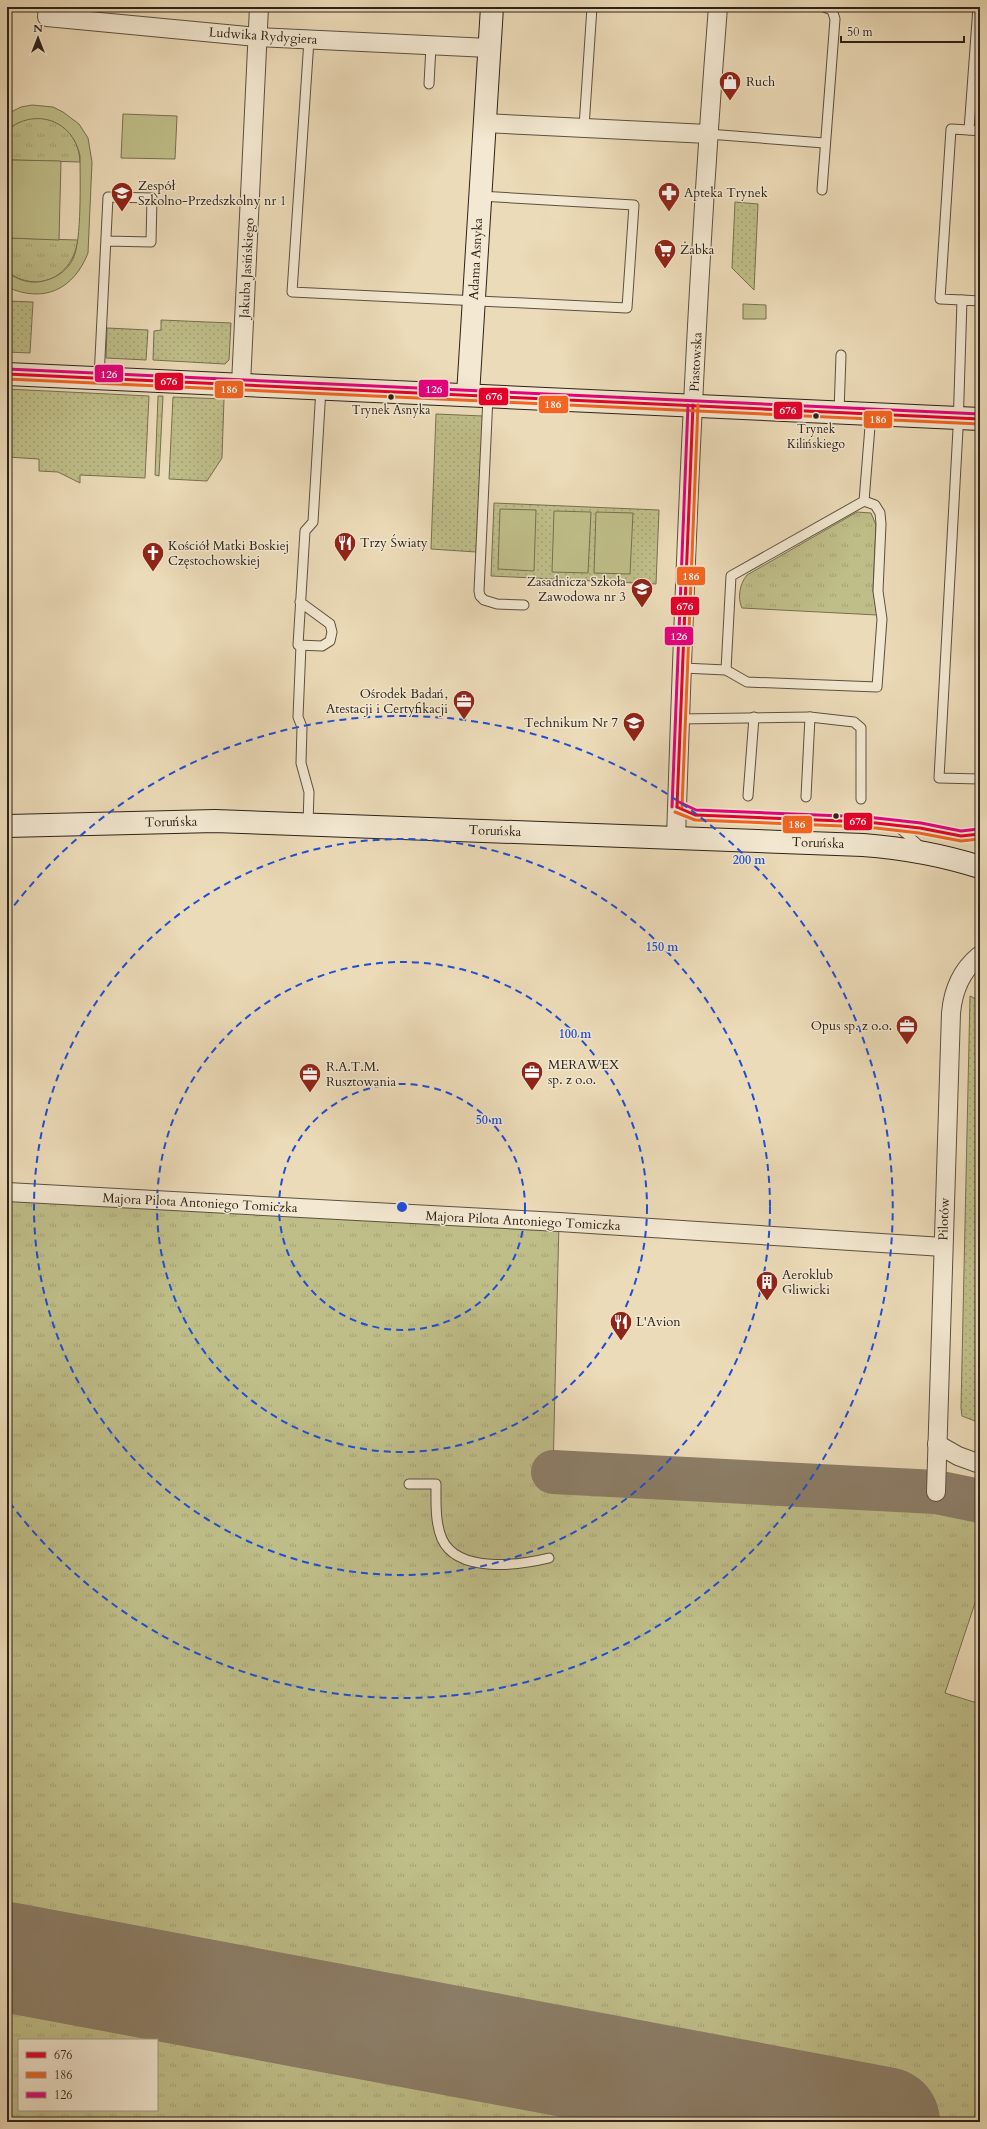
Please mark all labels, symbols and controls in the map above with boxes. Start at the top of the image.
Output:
north arrow [18,18,58,58]
scale bar [841,18,964,44]
text: N [33,21,43,36]
street label: Ludwika Rydygiera [208,23,318,49]
text: 50 m [847,24,874,40]
shop icon: Ruch [717,69,743,102]
place label: Ruch [746,73,775,91]
place label: Zespół Szkolno-Przedszkolny nr 1 [138,177,286,210]
school or university icon: Zespół Szkolno-Przedszkolny nr 1 [109,180,135,213]
pharmacy icon: Apteka Trynek [656,180,682,213]
place label: Apteka Trynek [684,184,768,202]
street label: Jakuba Jasińskiego [235,217,259,321]
street label: Adama Asnyka [465,217,487,301]
supermarket icon: Żabka [652,237,678,270]
place label: Żabka [680,241,715,259]
street label: Piastowska [685,331,707,392]
line badge: 126 [94,364,124,383]
text: 126 [101,367,118,382]
line badge: 676 [154,372,184,391]
text: 676 [161,374,178,389]
line badge: 126 [418,379,449,398]
line badge: 186 [214,380,244,399]
text: 186 [221,382,238,397]
text: 126 [426,382,443,397]
line badge: 676 [478,387,509,406]
text: 676 [486,389,503,404]
marker: Trynek Asnyka [386,392,396,402]
line badge: 186 [538,395,569,414]
text: 186 [545,397,562,412]
line badge: 676 [773,401,803,420]
place label: Trynek Asnyka [352,402,431,418]
text: 676 [780,403,797,418]
line badge: 186 [863,410,893,429]
marker: Trynek Kilińskiego [811,411,821,421]
text: 186 [870,412,887,427]
place label: Trynek Kilińskiego [787,421,846,452]
restaurant icon: Trzy Światy [332,530,358,563]
place label: Trzy Światy [360,534,428,552]
place label: Kościół Matki Boskiej Częstochowskiej [168,537,289,570]
church icon: Kościół Matki Boskiej Częstochowskiej [140,540,166,573]
line badge: 186 [676,566,706,586]
text: 186 [683,569,700,584]
place label: Zasadnicza Szkoła Zawodowa nr 3 [527,573,626,606]
school or university icon: Zasadnicza Szkoła Zawodowa nr 3 [629,576,655,609]
line badge: 676 [670,596,700,616]
text: 676 [677,599,694,614]
line badge: 126 [664,626,694,646]
text: 126 [671,629,688,644]
place label: Ośrodek Badań, Atestacji i Certyfikacji [326,685,448,718]
office icon: Ośrodek Badań, Atestacji i Certyfikacji [451,688,477,721]
school or university icon: Technikum Nr 7 [621,710,647,743]
place label: Technikum Nr 7 [524,714,618,732]
unlabelled marker [831,811,841,821]
line badge: 676 [843,812,873,831]
street label: Toruńska [144,813,198,831]
text: 676 [850,814,867,829]
line badge: 186 [782,815,813,834]
text: 186 [789,817,806,832]
street label: Toruńska [468,821,522,841]
street label: Toruńska [791,833,845,853]
text: 200 m [733,852,766,868]
text: 150 m [646,939,679,955]
office icon: Opus sp. z o.o. [894,1013,920,1046]
place label: Opus sp. z o.o. [811,1017,892,1035]
text: 100 m [559,1026,592,1042]
place label: MERAWEX sp. z o.o. [548,1056,620,1089]
place label: R.A.T.M. Rusztowania [326,1058,397,1091]
office icon: MERAWEX sp. z o.o. [519,1059,545,1092]
office icon: R.A.T.M. Rusztowania [297,1061,323,1094]
text: 50 m [476,1112,503,1128]
street label: Majora Pilota Antoniego Tomiczka [102,1189,298,1217]
street label: Pilotów [934,1197,954,1241]
centre of rings [395,1200,409,1214]
street label: Majora Pilota Antoniego Tomiczka [425,1207,621,1235]
place label: Aeroklub Gliwicki [782,1266,833,1299]
building icon: Aeroklub Gliwicki [754,1269,780,1302]
restaurant icon: L'Avion [608,1309,634,1342]
place label: L'Avion [636,1313,681,1331]
legend [18,2039,158,2111]
text: 676 [54,2047,72,2063]
text: 186 [54,2067,72,2083]
text: 126 [54,2087,72,2103]

